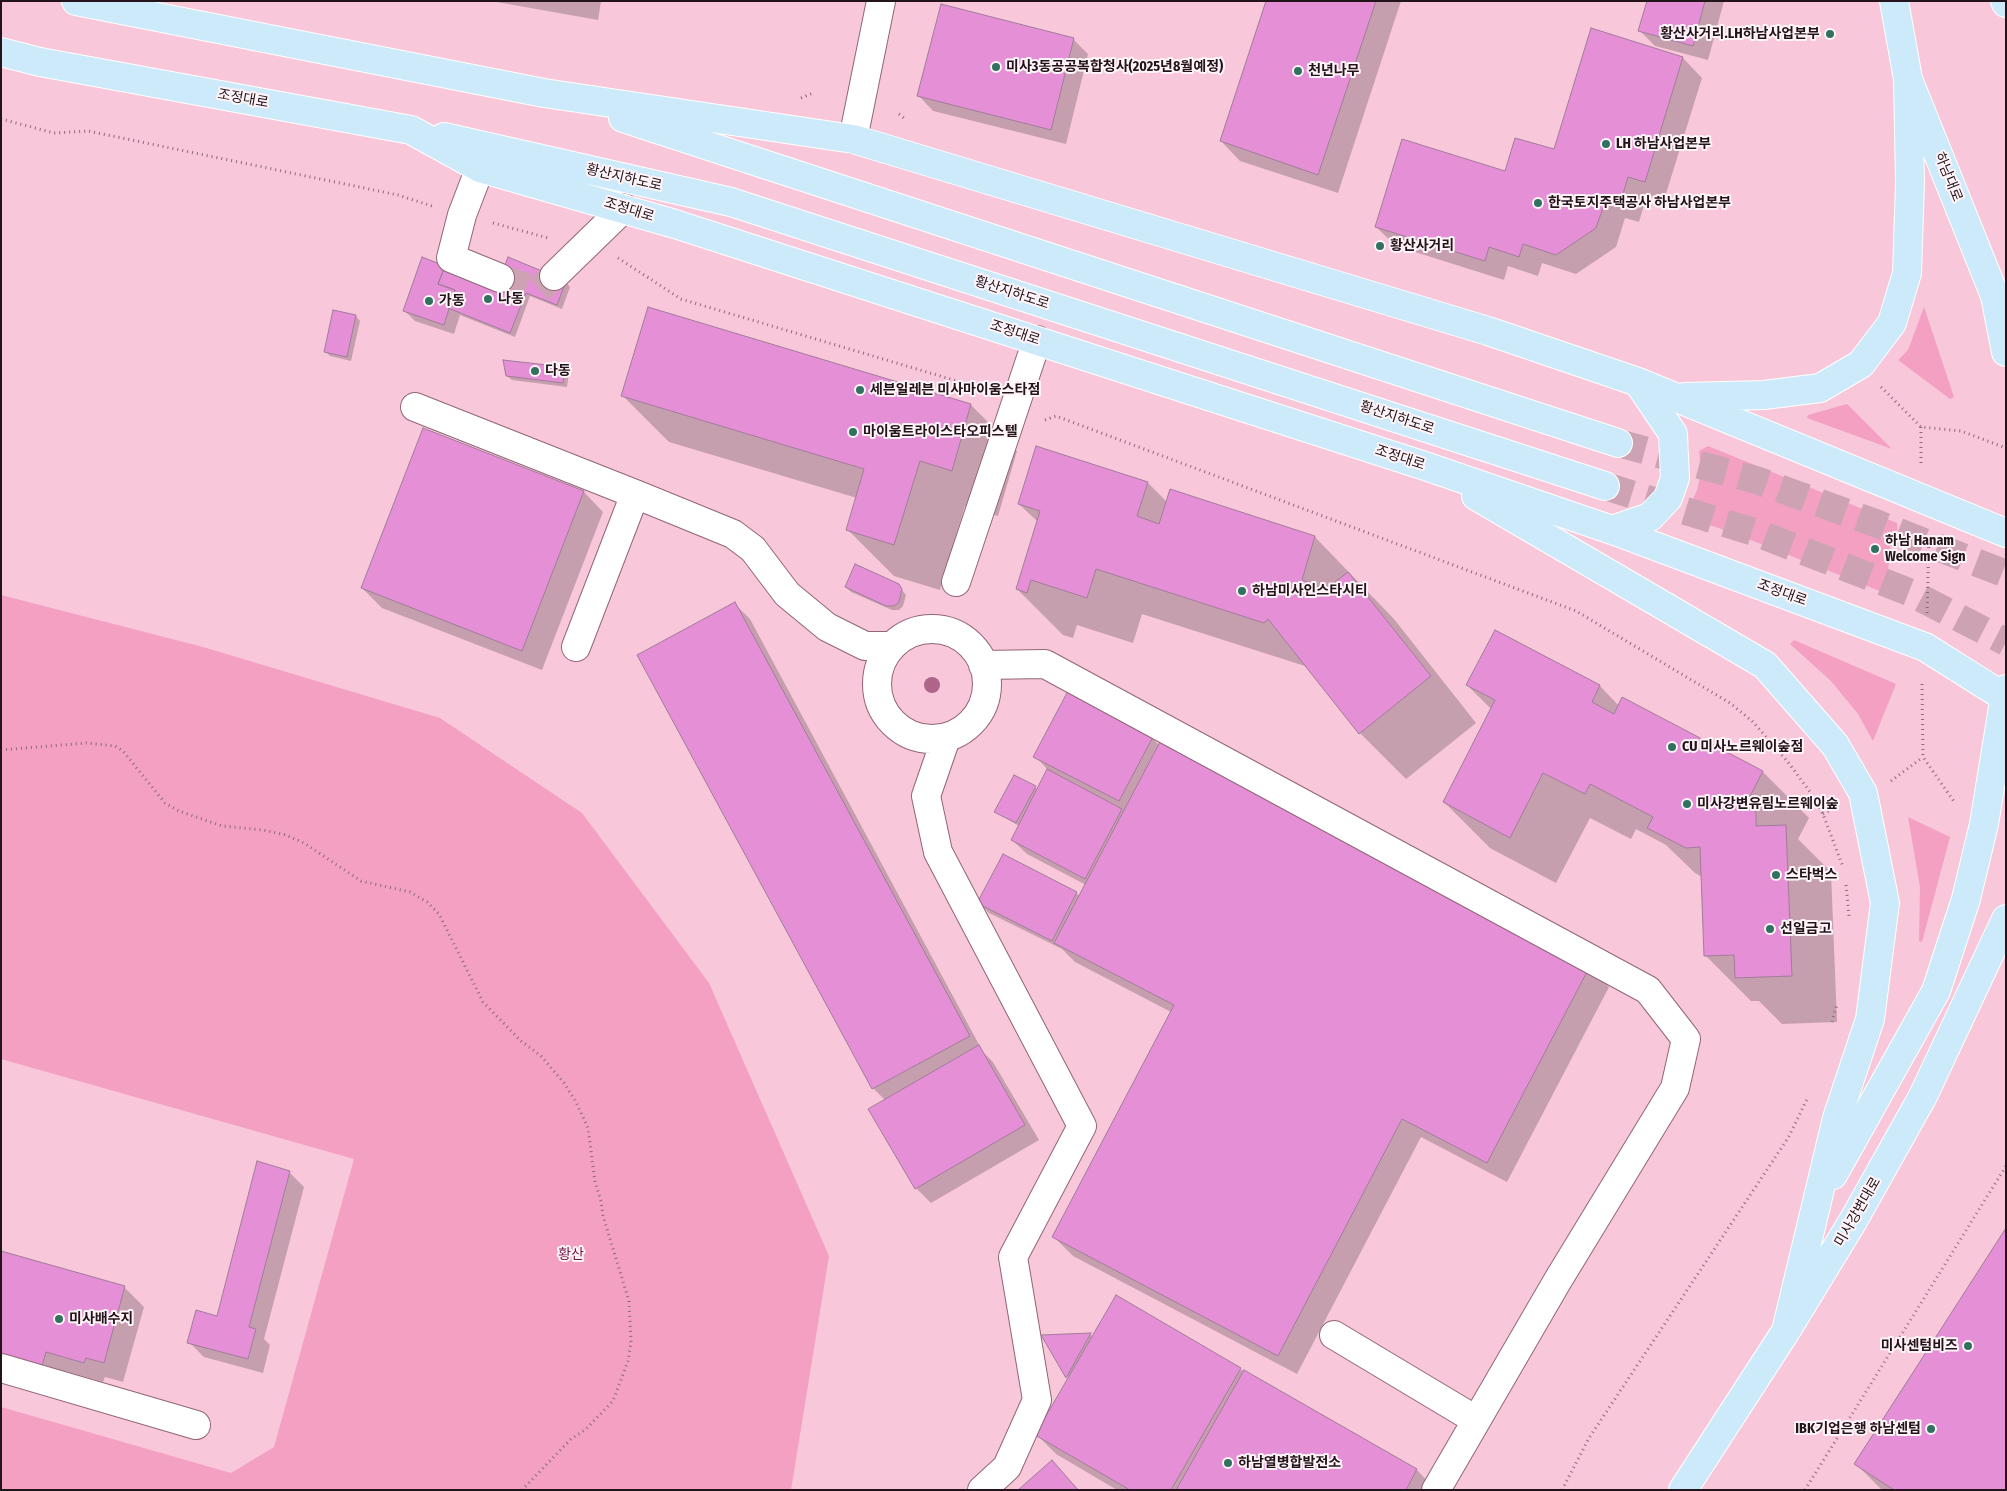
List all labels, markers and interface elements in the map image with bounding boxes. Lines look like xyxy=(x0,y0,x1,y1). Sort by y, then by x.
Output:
place label: 황산사거리.LH하남사업본부 xyxy=(1660,26,1820,42)
marker: 황산사거리.LH하남사업본부 xyxy=(1824,28,1836,40)
place label: 미사3동공공복합청사(2025년8월예정) xyxy=(1006,59,1223,75)
marker: 미사3동공공복합청사(2025년8월예정) xyxy=(990,61,1002,73)
place label: 천년나무 xyxy=(1308,63,1360,79)
marker: 천년나무 xyxy=(1292,65,1304,77)
street label: 조정대로 xyxy=(216,86,270,112)
place label: LH 하남사업본부 xyxy=(1616,136,1711,152)
marker: LH 하남사업본부 xyxy=(1600,138,1612,150)
street label: 하남대로 xyxy=(1931,150,1965,204)
street label: 황산지하도로 xyxy=(584,161,664,195)
street label: 조정대로 xyxy=(602,194,656,226)
place label: 한국토지주택공사 하남사업본부 xyxy=(1548,195,1731,211)
marker: 한국토지주택공사 하남사업본부 xyxy=(1532,197,1544,209)
place label: 황산사거리 xyxy=(1390,238,1454,254)
marker: 황산사거리 xyxy=(1374,240,1386,252)
street label: 황산지하도로 xyxy=(973,273,1051,313)
place label: 나동 xyxy=(498,291,524,307)
place label: 가동 xyxy=(439,293,465,309)
marker: 나동 xyxy=(482,293,494,305)
marker: 가동 xyxy=(423,295,435,307)
street label: 조정대로 xyxy=(988,317,1042,349)
place label: 다동 xyxy=(545,363,571,379)
marker: 다동 xyxy=(529,365,541,377)
place label: 세븐일레븐 미사마이움스타점 xyxy=(870,382,1040,398)
marker: 세븐일레븐 미사마이움스타점 xyxy=(854,384,866,396)
street label: 황산지하도로 xyxy=(1358,398,1436,438)
place label: 마이움트라이스타오피스텔 xyxy=(863,424,1018,440)
marker: 마이움트라이스타오피스텔 xyxy=(847,426,859,438)
street label: 조정대로 xyxy=(1373,442,1427,474)
place label: 하남 Hanam Welcome Sign xyxy=(1885,533,1966,566)
marker: 하남 Hanam Welcome Sign xyxy=(1869,543,1881,555)
street label: 조정대로 xyxy=(1755,576,1809,610)
place label: 하남미사인스타시티 xyxy=(1252,583,1368,599)
marker: 하남미사인스타시티 xyxy=(1236,585,1248,597)
place label: CU 미사노르웨이숲점 xyxy=(1682,739,1803,755)
marker: CU 미사노르웨이숲점 xyxy=(1666,741,1678,753)
place label: 미사강변유림노르웨이숲 xyxy=(1697,796,1839,812)
marker: 미사강변유림노르웨이숲 xyxy=(1681,798,1693,810)
place label: 스타벅스 xyxy=(1786,867,1838,883)
marker: 스타벅스 xyxy=(1770,869,1782,881)
place label: 선일금고 xyxy=(1780,921,1832,937)
marker: 선일금고 xyxy=(1764,923,1776,935)
street label: 미사강변대로 xyxy=(1831,1174,1885,1250)
park label: 황산 xyxy=(558,1247,584,1263)
place label: 미사배수지 xyxy=(69,1311,133,1327)
marker: 미사배수지 xyxy=(53,1313,65,1325)
place label: 미사센텀비즈 xyxy=(1881,1338,1958,1354)
marker: 미사센텀비즈 xyxy=(1962,1340,1974,1352)
place label: IBK기업은행 하남센텀 xyxy=(1795,1421,1921,1437)
marker: IBK기업은행 하남센텀 xyxy=(1925,1423,1937,1435)
place label: 하남열병합발전소 xyxy=(1238,1455,1341,1471)
marker: 하남열병합발전소 xyxy=(1222,1457,1234,1469)

